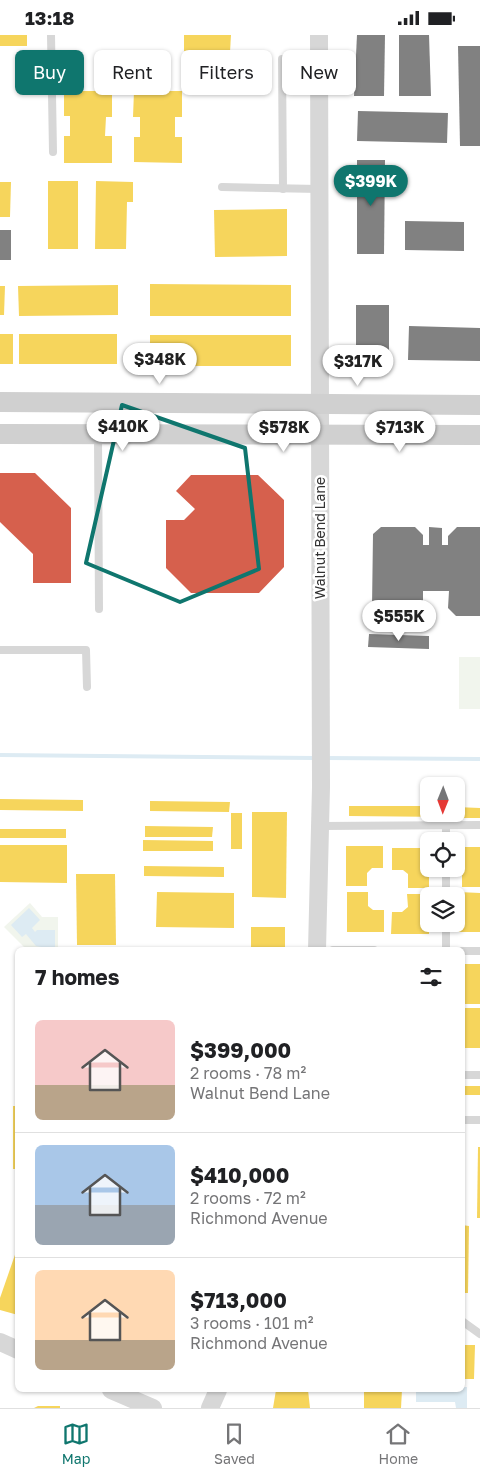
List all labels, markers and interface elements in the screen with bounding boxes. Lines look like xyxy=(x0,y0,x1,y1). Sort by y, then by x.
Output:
text: 13:18 xyxy=(25,6,74,29)
chip: Buy xyxy=(15,50,84,95)
chip: Rent xyxy=(94,50,171,95)
chip: Filters xyxy=(181,50,272,95)
chip: New xyxy=(282,50,356,95)
pin: $399K xyxy=(336,165,406,207)
text: $399K xyxy=(345,171,397,191)
pin: $348K xyxy=(125,343,195,385)
pin: $317K xyxy=(323,345,393,387)
text: $348K xyxy=(134,349,186,369)
text: $317K xyxy=(333,351,383,371)
pin: $410K xyxy=(88,409,158,452)
pin: $578K xyxy=(249,411,319,453)
pin: $713K xyxy=(365,411,435,453)
text: $410K xyxy=(98,416,148,436)
text: $578K xyxy=(258,417,310,437)
text: $713K xyxy=(375,417,425,437)
street label: Walnut Bend Lane xyxy=(311,477,328,599)
pin: $555K xyxy=(364,599,434,642)
text: $555K xyxy=(373,606,425,626)
north arrow xyxy=(420,777,465,823)
map controls xyxy=(420,777,465,932)
button: locate xyxy=(420,832,465,877)
button: layers xyxy=(420,887,465,932)
icon: filters xyxy=(417,963,445,991)
text: 7 homes xyxy=(35,964,120,990)
text: $399,000 xyxy=(190,1037,291,1063)
icon: home xyxy=(75,1040,135,1100)
text: 2 rooms · 78 m² xyxy=(190,1063,306,1083)
text: Walnut Bend Lane xyxy=(190,1083,330,1103)
text: $410,000 xyxy=(190,1162,289,1188)
icon: home xyxy=(75,1165,135,1225)
text: 2 rooms · 72 m² xyxy=(190,1188,306,1208)
text: Richmond Avenue xyxy=(190,1208,328,1228)
text: $713,000 xyxy=(190,1287,287,1313)
icon: home xyxy=(75,1290,135,1350)
text: 3 rooms · 101 m² xyxy=(190,1313,313,1333)
text: Richmond Avenue xyxy=(190,1333,328,1353)
tab: Map xyxy=(62,1420,90,1467)
tab: Saved xyxy=(214,1420,255,1467)
tab: Home xyxy=(379,1420,418,1467)

